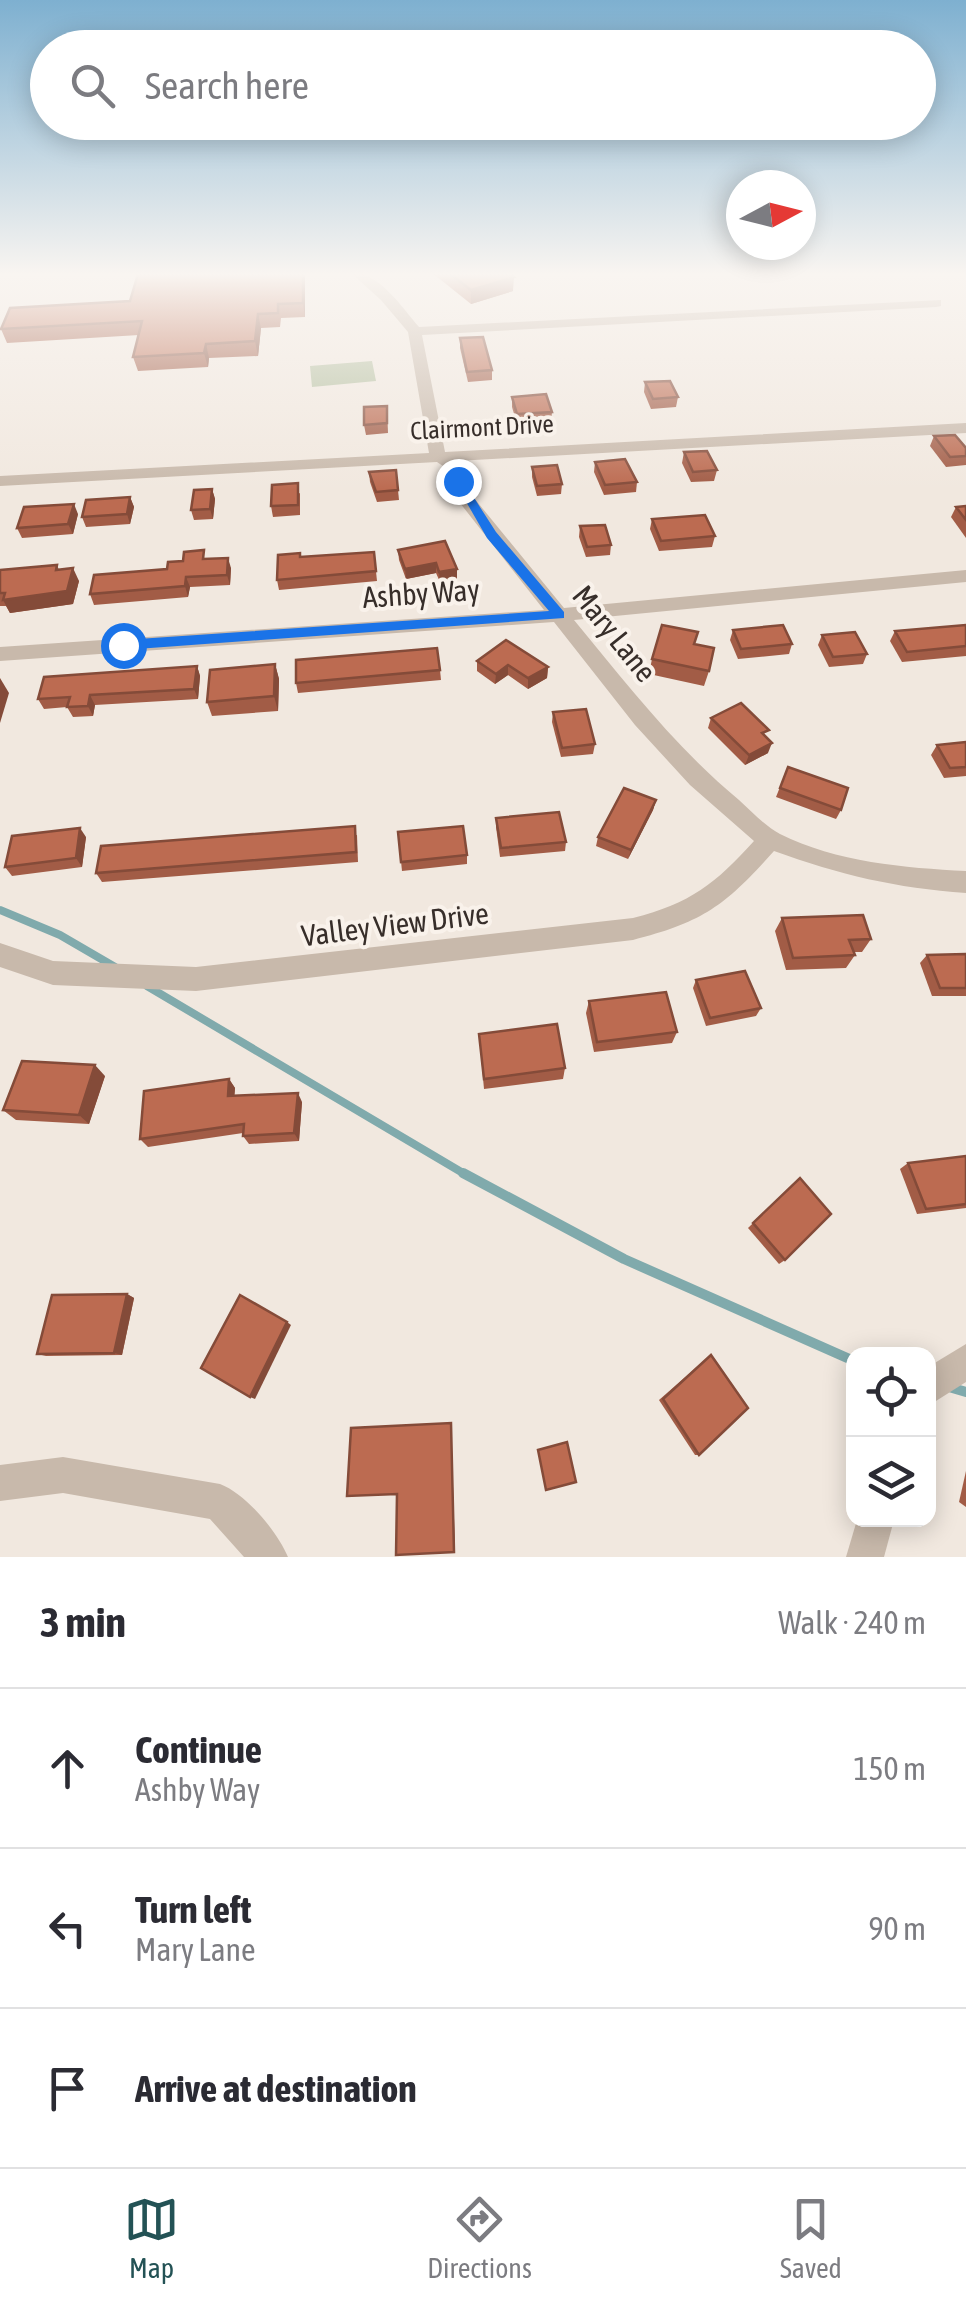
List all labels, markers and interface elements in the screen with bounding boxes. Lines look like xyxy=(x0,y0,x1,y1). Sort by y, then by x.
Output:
search box xyxy=(30,30,936,140)
icon: search xyxy=(65,58,120,113)
text: Search here xyxy=(145,64,309,107)
north arrow xyxy=(726,170,816,260)
street label: Clairmont Drive xyxy=(410,409,554,445)
route end xyxy=(436,459,482,505)
street label: Ashby Way xyxy=(361,572,481,614)
street label: Mary Lane xyxy=(566,579,664,688)
route start xyxy=(101,623,147,669)
street label: Valley View Drive xyxy=(299,896,490,952)
map controls xyxy=(846,1347,936,1527)
button: locate xyxy=(846,1347,936,1437)
button: layers xyxy=(846,1437,936,1527)
text: 3 min xyxy=(40,1598,126,1646)
text: Walk · 240 m xyxy=(778,1604,926,1641)
text: Continue xyxy=(135,1728,262,1771)
icon: ahead xyxy=(40,1741,95,1796)
text: 150 m xyxy=(853,1750,926,1787)
text: Ashby Way xyxy=(135,1771,260,1808)
text: Turn left xyxy=(135,1888,251,1931)
icon: left xyxy=(40,1901,95,1956)
text: 90 m xyxy=(868,1910,926,1947)
text: Mary Lane xyxy=(135,1931,256,1968)
icon: arrive xyxy=(40,2061,95,2116)
text: Arrive at destination xyxy=(135,2067,417,2110)
tab: Map xyxy=(124,2192,179,2284)
tab: Directions xyxy=(427,2192,532,2284)
tab: Saved xyxy=(780,2192,842,2284)

